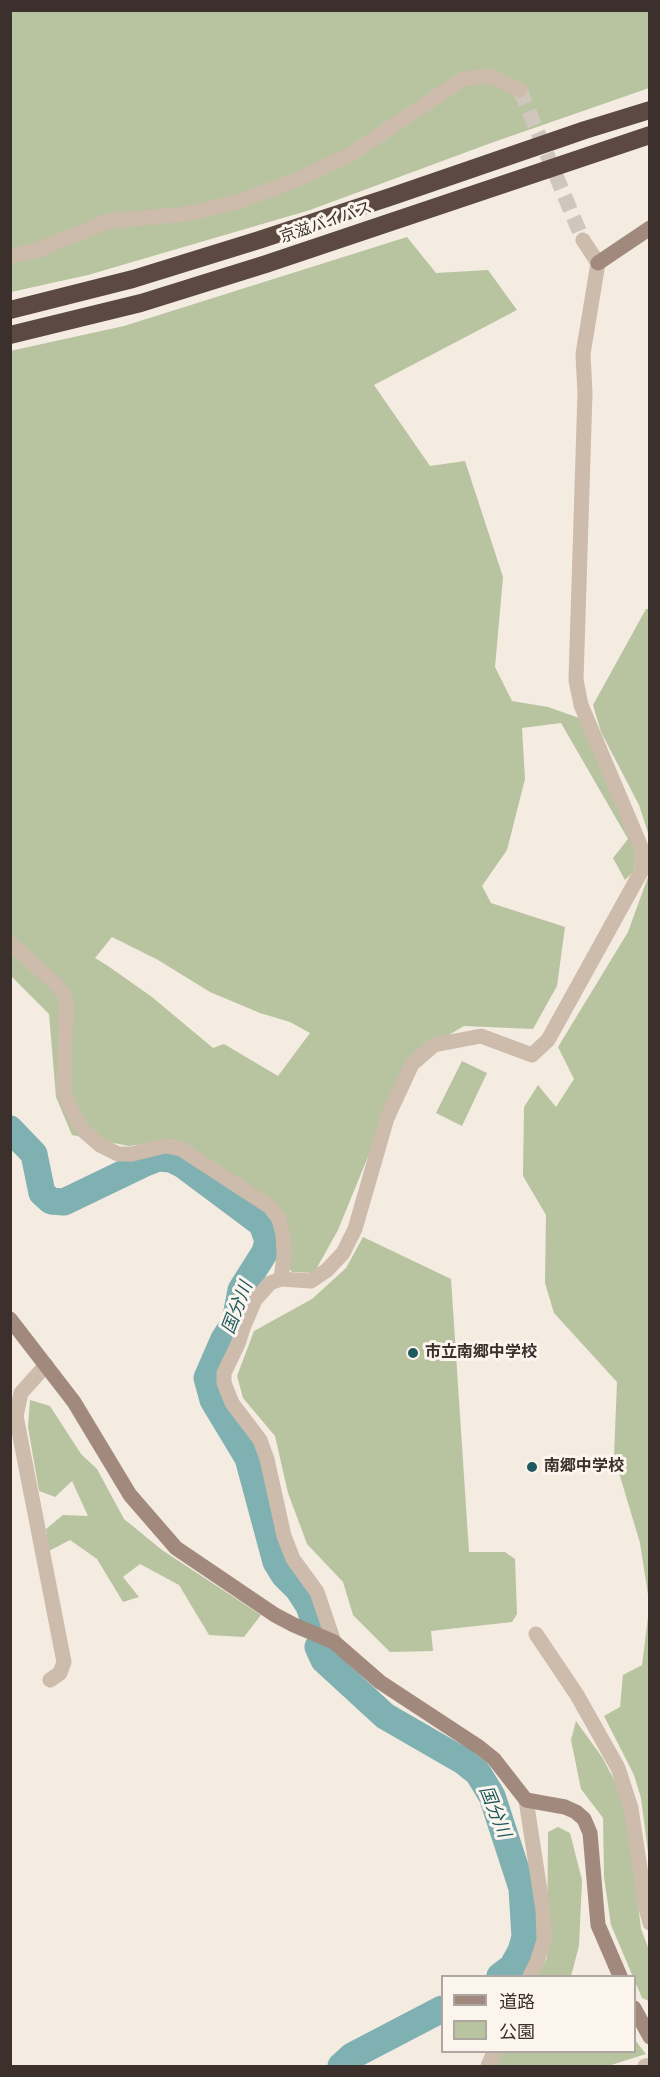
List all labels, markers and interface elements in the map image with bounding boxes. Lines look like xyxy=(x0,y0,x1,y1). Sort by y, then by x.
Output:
street label: 京滋バイパス xyxy=(277,198,375,248)
water label: 国分川 xyxy=(218,1279,258,1337)
place label: 市立南郷中学校 xyxy=(425,1343,537,1363)
marker: 市立南郷中学校 xyxy=(406,1346,420,1360)
place label: 南郷中学校 xyxy=(544,1457,624,1477)
marker: 南郷中学校 xyxy=(525,1460,539,1474)
water label: 国分川 xyxy=(474,1783,514,1841)
legend xyxy=(441,1975,636,2053)
text: 道路 xyxy=(499,1991,535,2013)
text: 公園 xyxy=(499,2021,535,2043)

